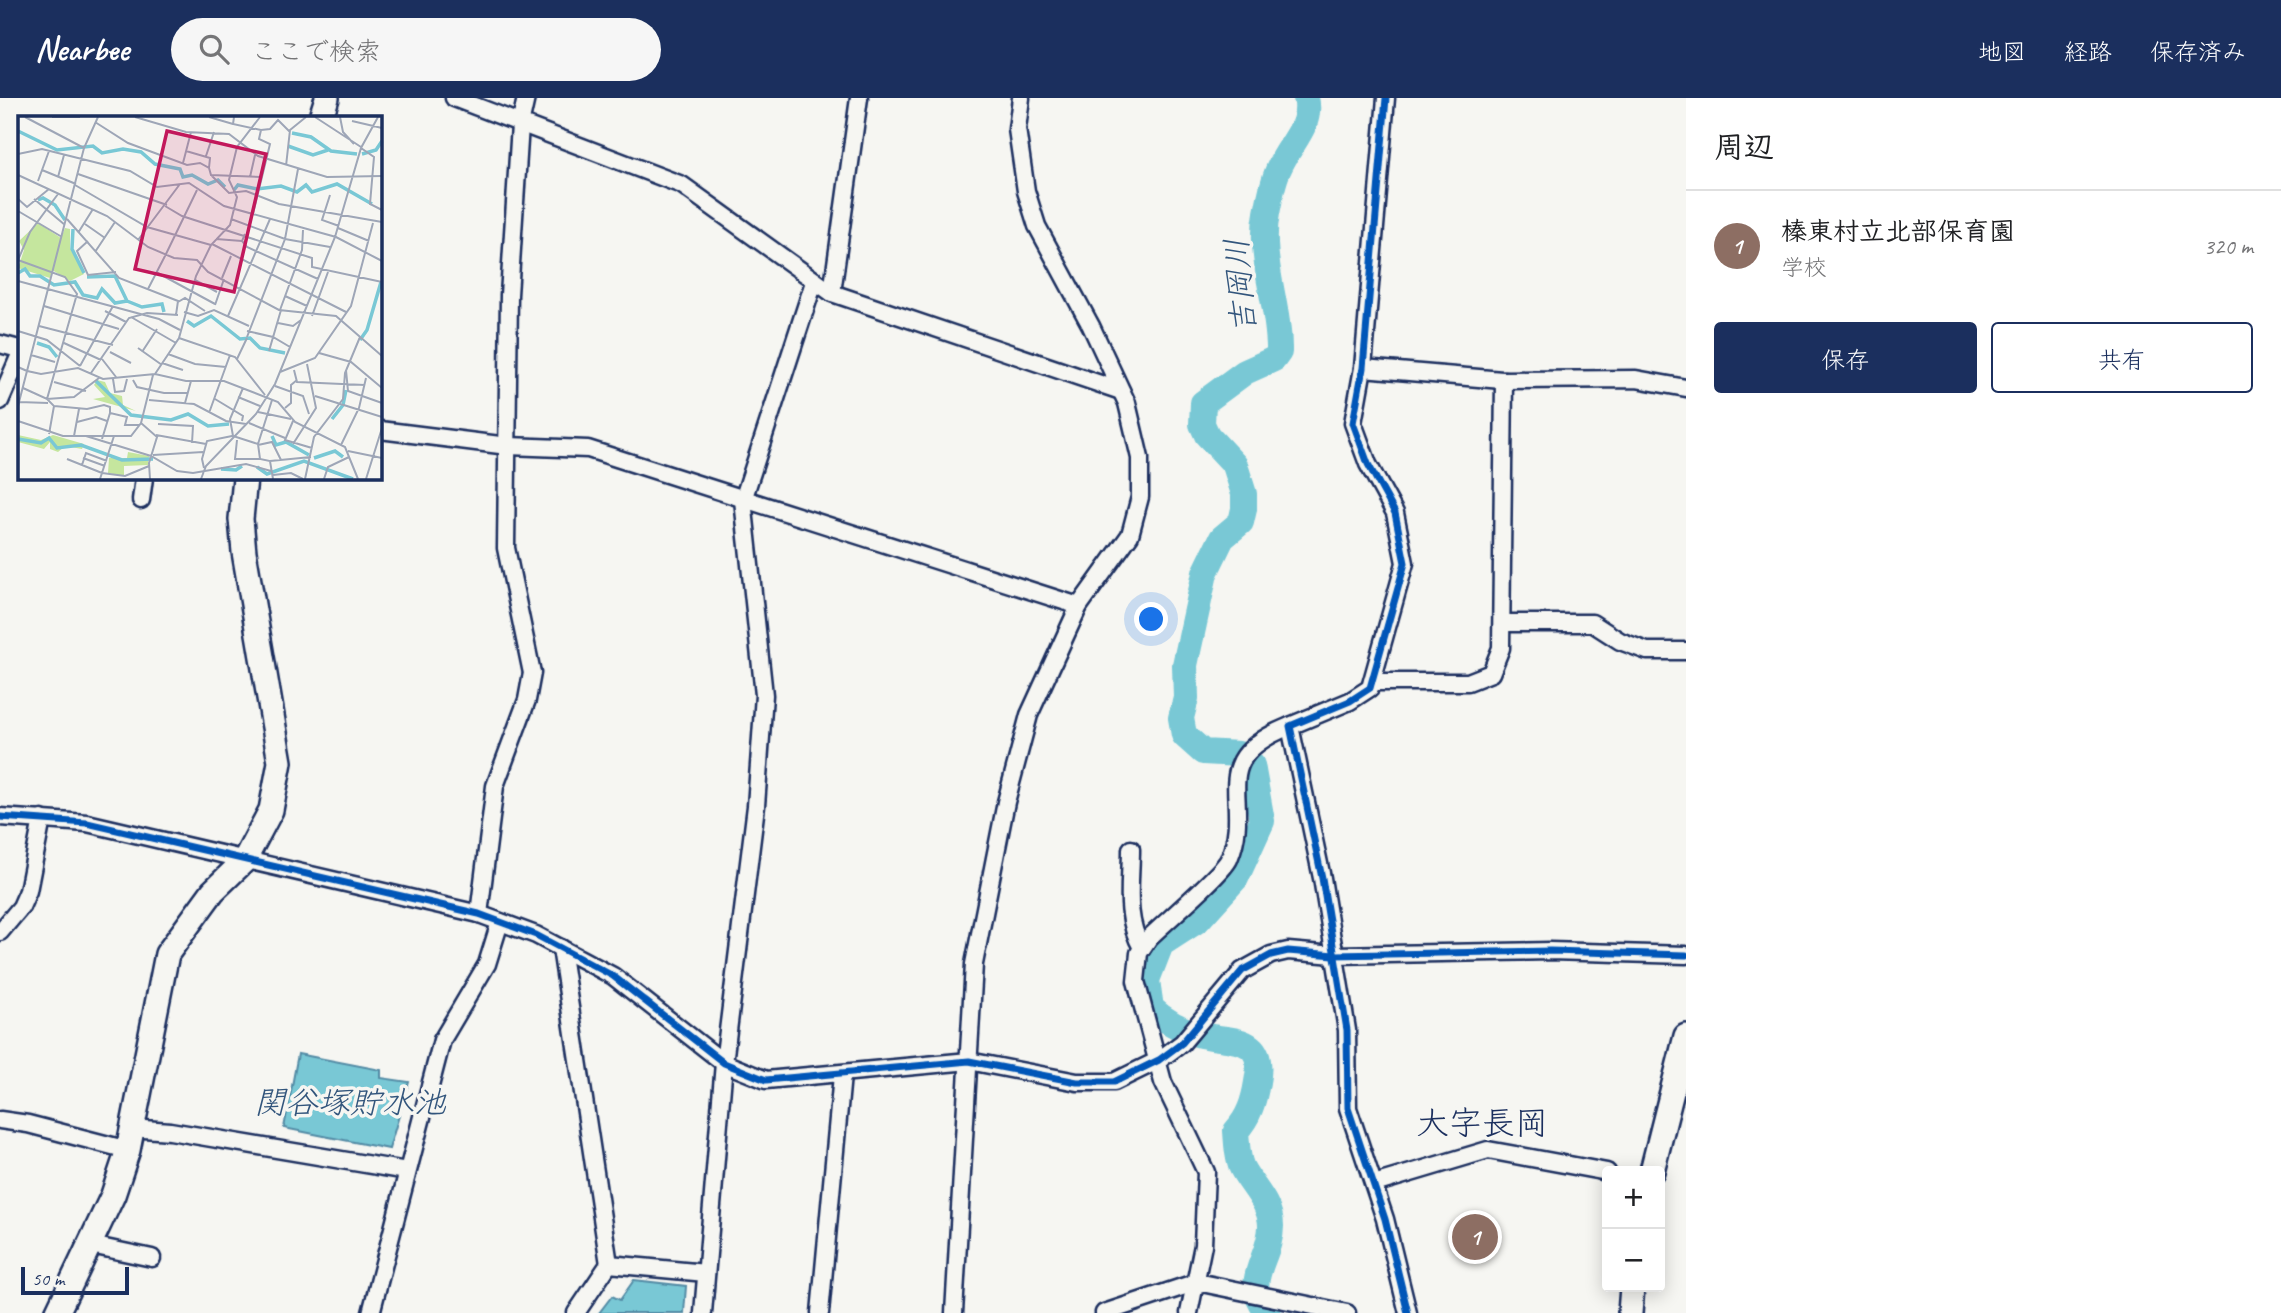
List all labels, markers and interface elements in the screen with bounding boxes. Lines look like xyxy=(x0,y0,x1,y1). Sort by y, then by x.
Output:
search box xyxy=(171,18,661,81)
text: Nearbee xyxy=(35,28,129,70)
icon: search xyxy=(195,30,233,68)
text: ここで検索 xyxy=(251,35,381,68)
text: 地図 xyxy=(1978,37,2026,67)
text: 経路 xyxy=(2064,37,2112,67)
text: 保存済み xyxy=(2150,37,2246,67)
inset map xyxy=(18,116,382,480)
text: 周辺 xyxy=(1714,128,1774,166)
text: 榛東村立北部保育園 xyxy=(1781,215,2015,248)
text: 1 xyxy=(1732,232,1742,261)
text: 320 m xyxy=(2204,232,2253,261)
water label: 吉岡川 xyxy=(1216,236,1265,336)
text: 学校 xyxy=(1781,253,1827,282)
button: 保存 xyxy=(1714,322,1977,393)
button: 共有 xyxy=(1991,322,2253,393)
your location xyxy=(1134,602,1168,636)
water label: 関谷塚貯水池 xyxy=(254,1082,447,1123)
district label: 大字長岡 xyxy=(1416,1102,1548,1144)
map controls xyxy=(1602,1166,1665,1292)
button: + xyxy=(1602,1166,1665,1229)
pin: 1 xyxy=(1452,1211,1498,1263)
button: − xyxy=(1602,1229,1665,1292)
scale bar xyxy=(21,1264,130,1296)
text: 50 m xyxy=(32,1267,64,1291)

